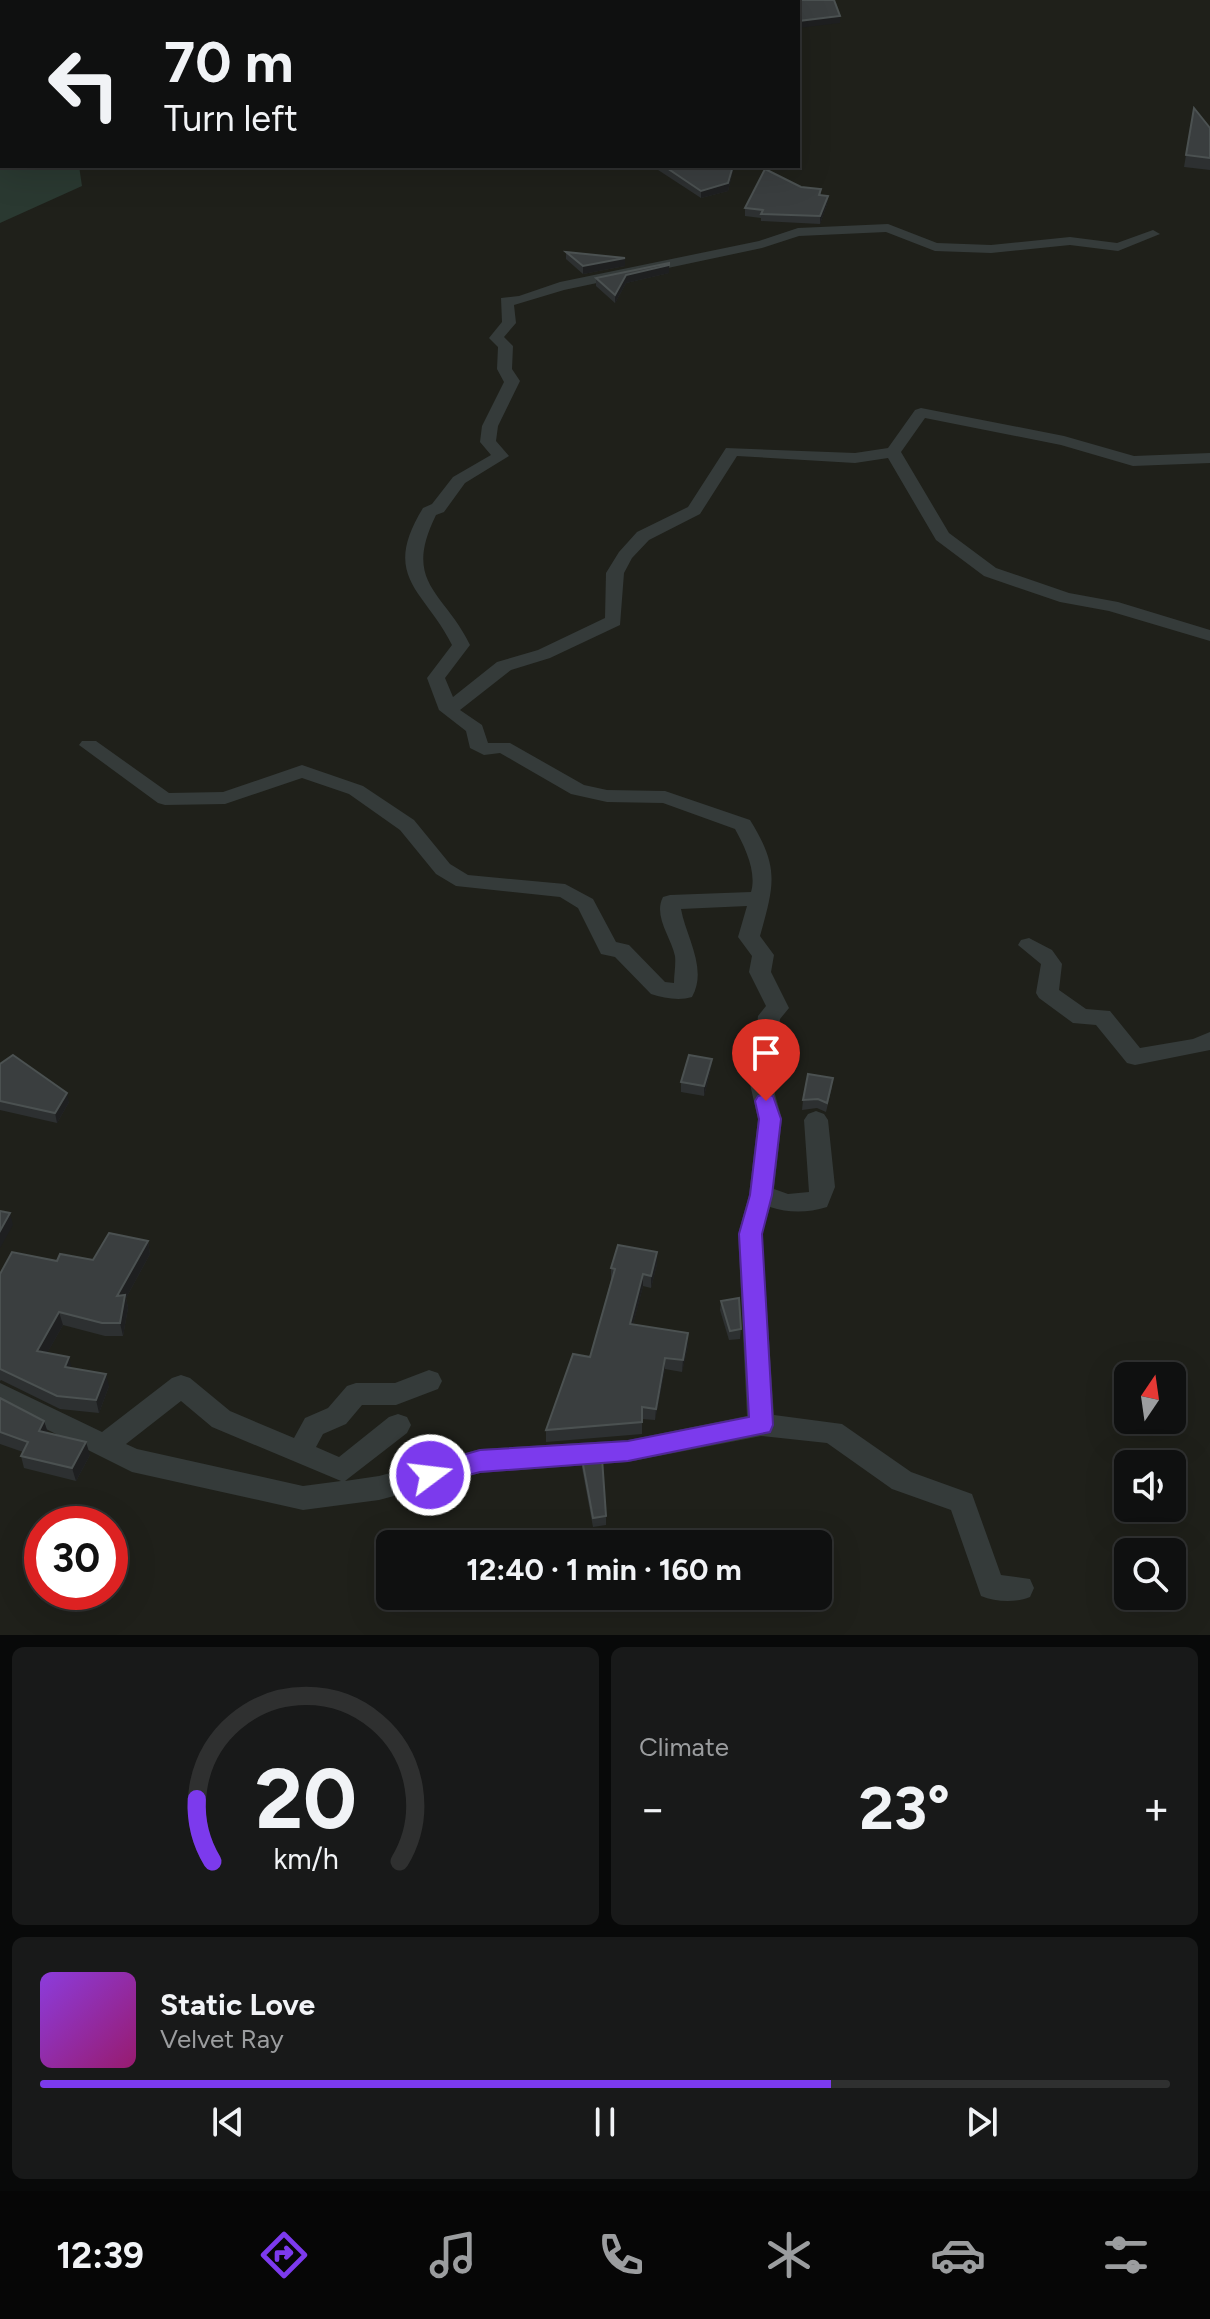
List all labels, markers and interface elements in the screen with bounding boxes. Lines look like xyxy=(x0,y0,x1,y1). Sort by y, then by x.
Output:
text: 70 m xyxy=(164,29,294,96)
icon: left xyxy=(32,32,136,136)
text: Turn left xyxy=(164,97,298,140)
pin xyxy=(732,1019,800,1101)
icon: arrive xyxy=(744,1031,788,1075)
north arrow xyxy=(1114,1362,1186,1434)
map controls xyxy=(1114,1362,1186,1610)
position arrow xyxy=(388,1433,472,1517)
button: sound xyxy=(1114,1450,1186,1522)
speed limit sign: 30 xyxy=(24,1506,128,1610)
button: search xyxy=(1114,1538,1186,1610)
text: 12:40 · 1 min · 160 m xyxy=(466,1551,742,1588)
text: Climate xyxy=(639,1731,729,1763)
text: 20 xyxy=(254,1749,357,1849)
text: 23° xyxy=(859,1772,950,1844)
text: − xyxy=(639,1782,666,1835)
text: + xyxy=(1143,1782,1170,1835)
text: km/h xyxy=(273,1842,338,1876)
text: Static Love xyxy=(160,1986,315,2023)
text: Velvet Ray xyxy=(160,2023,284,2055)
icon: previous xyxy=(206,2100,250,2144)
icon: pause xyxy=(583,2100,627,2144)
icon: next xyxy=(960,2100,1004,2144)
icon: directions xyxy=(256,2227,312,2283)
icon: music xyxy=(425,2227,481,2283)
icon: phone xyxy=(593,2227,649,2283)
icon: climate xyxy=(761,2227,817,2283)
icon: car xyxy=(930,2227,986,2283)
icon: filters xyxy=(1098,2227,1154,2283)
text: 12:39 xyxy=(56,2234,144,2277)

